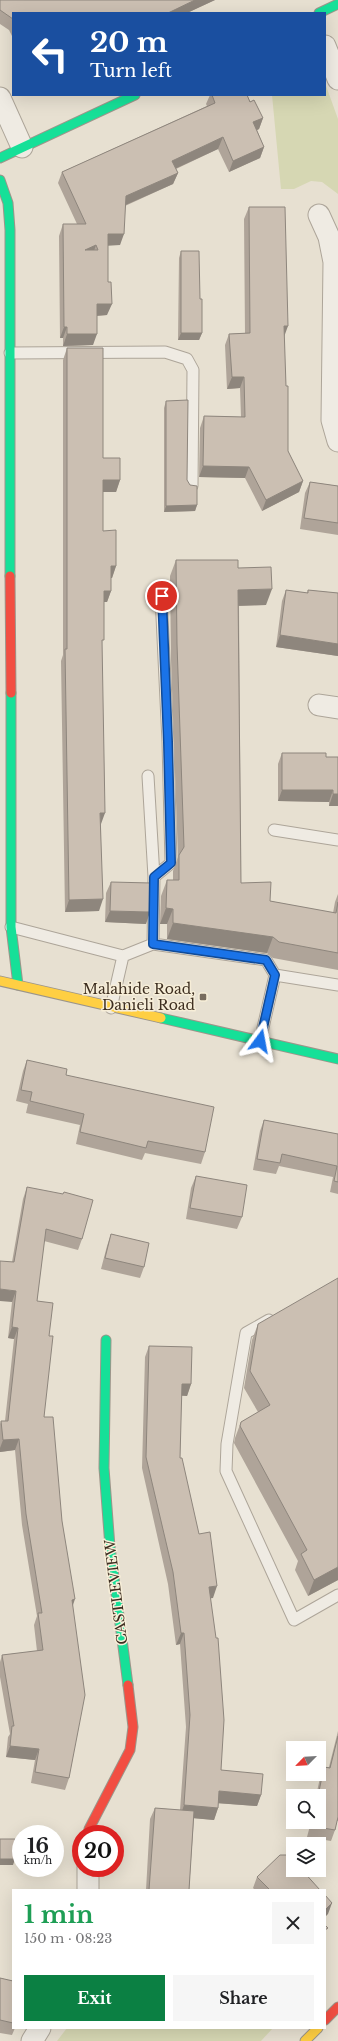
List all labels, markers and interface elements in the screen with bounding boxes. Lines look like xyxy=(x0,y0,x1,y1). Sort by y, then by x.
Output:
text: 20 m xyxy=(90,25,168,60)
icon: left xyxy=(24,28,76,80)
text: Turn left xyxy=(90,60,172,82)
pin xyxy=(145,579,179,613)
icon: arrive xyxy=(151,585,173,607)
place label: Malahide Road, Danieli Road xyxy=(83,980,196,1014)
marker: Malahide Road, Danieli Road xyxy=(198,992,208,1002)
position arrow xyxy=(239,1020,281,1062)
street label: CASTLEVIEW xyxy=(101,1538,131,1646)
north arrow xyxy=(286,1741,326,1781)
map controls xyxy=(286,1741,326,1877)
button: search xyxy=(286,1789,326,1829)
speed limit sign: 20 xyxy=(72,1825,124,1877)
text: 16 xyxy=(27,1834,49,1858)
button: layers xyxy=(286,1837,326,1877)
text: km/h xyxy=(24,1854,52,1867)
text: 1 min xyxy=(24,1900,94,1929)
button: close xyxy=(272,1902,314,1944)
text: 150 m · 08:23 xyxy=(24,1930,112,1947)
button: Exit xyxy=(24,1975,165,2021)
button: Share xyxy=(173,1975,314,2021)

